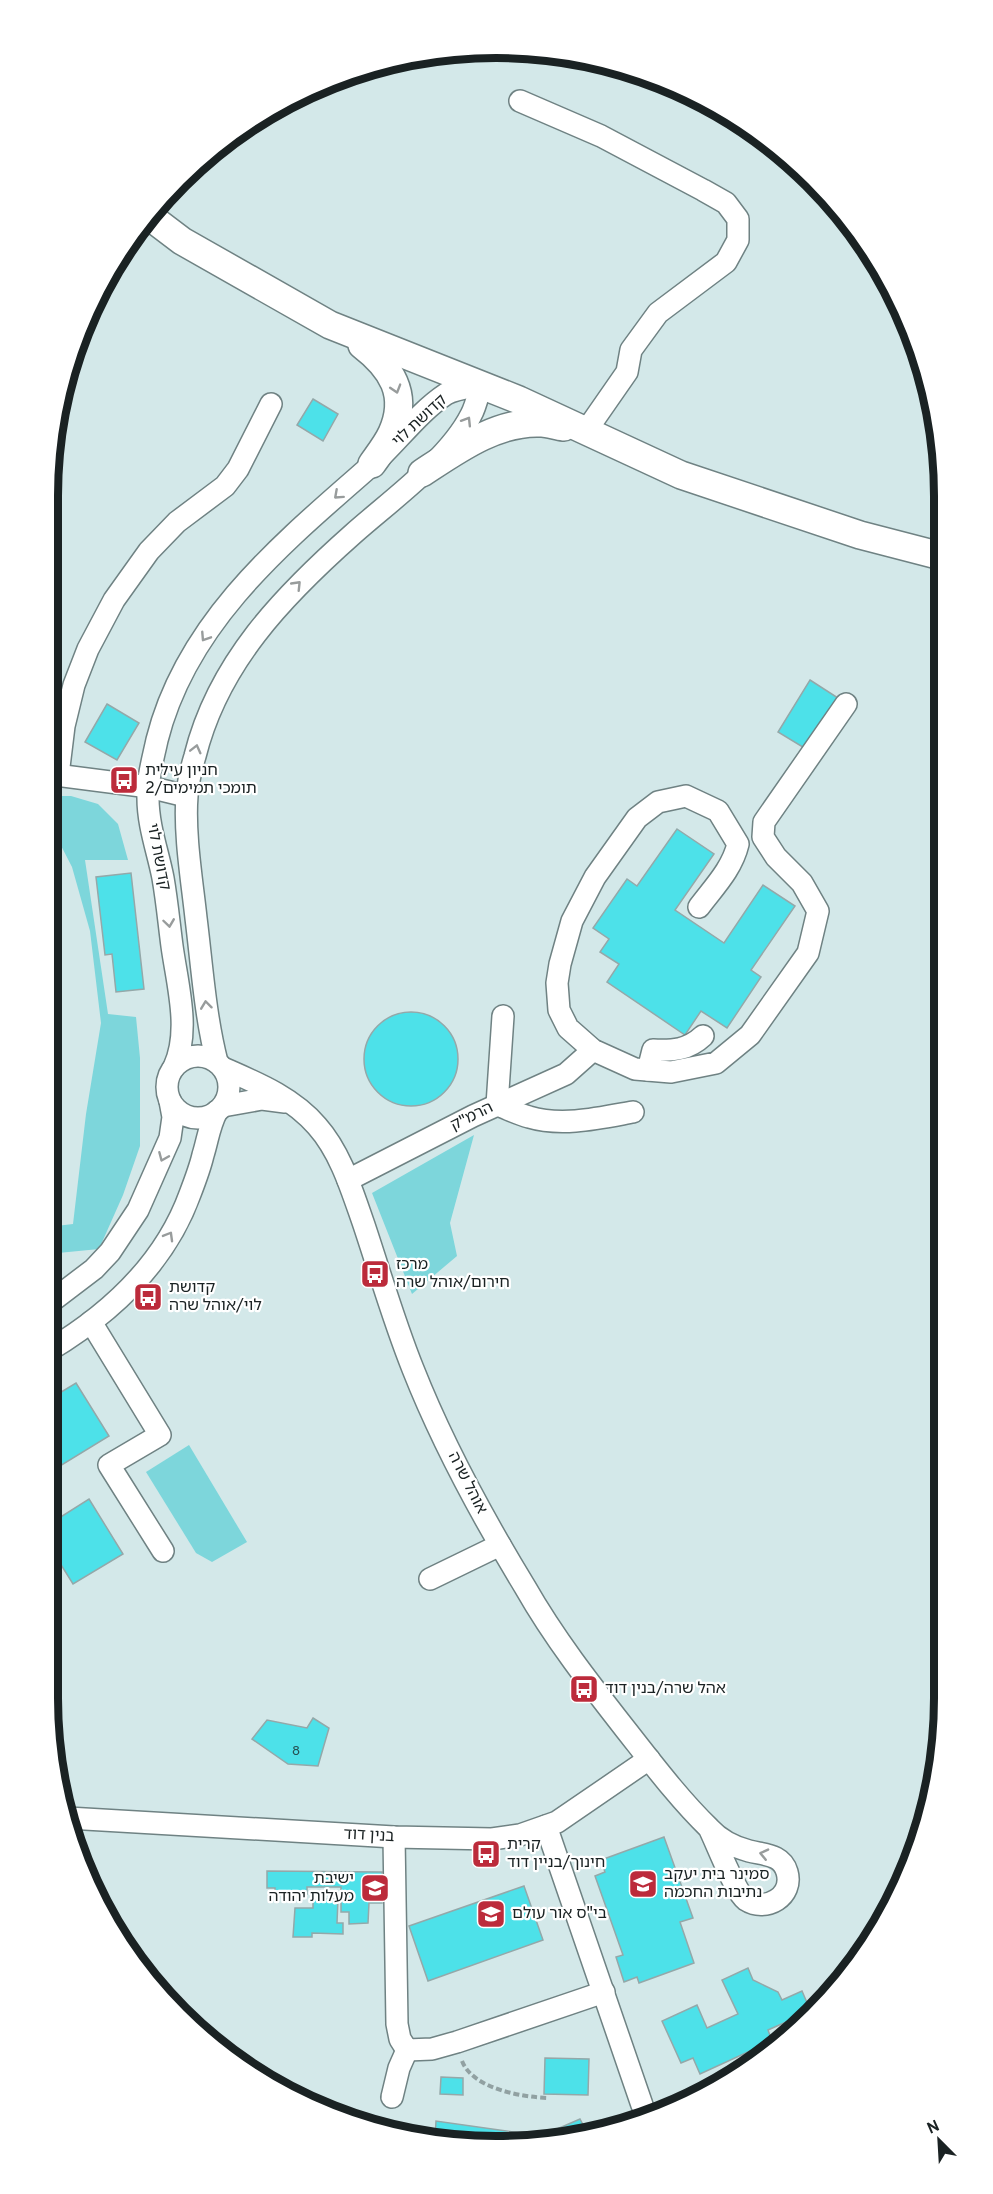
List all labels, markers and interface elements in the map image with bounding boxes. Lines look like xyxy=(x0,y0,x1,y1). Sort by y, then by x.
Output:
one-way arrow xyxy=(389,383,401,394)
street label: קדושת לוי xyxy=(388,391,452,451)
one-way arrow xyxy=(460,416,471,427)
one-way arrow xyxy=(334,488,344,499)
one-way arrow xyxy=(290,581,301,592)
one-way arrow xyxy=(201,630,212,641)
one-way arrow xyxy=(189,744,202,754)
place label: חניון עילית 2/תומכי תמימים xyxy=(145,761,257,799)
bus stop icon: חניון עילית 2/תומכי תמימים xyxy=(108,764,140,796)
street label: קדושת לוי xyxy=(142,822,174,892)
one-way arrow xyxy=(162,918,174,927)
one-way arrow xyxy=(201,1000,213,1009)
street label: הרמ"ק xyxy=(447,1098,497,1136)
one-way arrow xyxy=(158,1151,170,1162)
one-way arrow xyxy=(162,1232,173,1243)
place label: מרכז חירום/אוהל שרה xyxy=(396,1255,510,1293)
bus stop icon: מרכז חירום/אוהל שרה xyxy=(359,1258,391,1290)
place label: קדושת לוי/אוהל שרה xyxy=(169,1278,262,1316)
bus stop icon: קדושת לוי/אוהל שרה xyxy=(132,1281,164,1313)
street label: אוהל שרה xyxy=(443,1449,491,1517)
bus stop icon: אהל שרה/בנין דוד xyxy=(568,1673,600,1705)
place label: אהל שרה/בנין דוד xyxy=(605,1679,726,1699)
house number: 8 xyxy=(292,1743,300,1760)
street label: בנין דוד xyxy=(343,1825,395,1847)
place label: קרית חינוך/בניין דוד xyxy=(507,1835,605,1873)
bus stop icon: קרית חינוך/בניין דוד xyxy=(470,1838,502,1870)
one-way arrow xyxy=(759,1849,769,1862)
place label: סמינר בית יעקב נתיבות החכמה xyxy=(664,1865,769,1903)
school or university icon: סמינר בית יעקב נתיבות החכמה xyxy=(627,1868,659,1900)
place label: ישיבת מעלות יהודה xyxy=(268,1869,354,1907)
school or university icon: ישיבת מעלות יהודה xyxy=(359,1872,391,1904)
school or university icon: בי"ס אור עולם xyxy=(475,1898,507,1930)
place label: בי"ס אור עולם xyxy=(512,1904,607,1924)
north arrow xyxy=(909,2110,969,2170)
text: N xyxy=(924,2117,943,2140)

